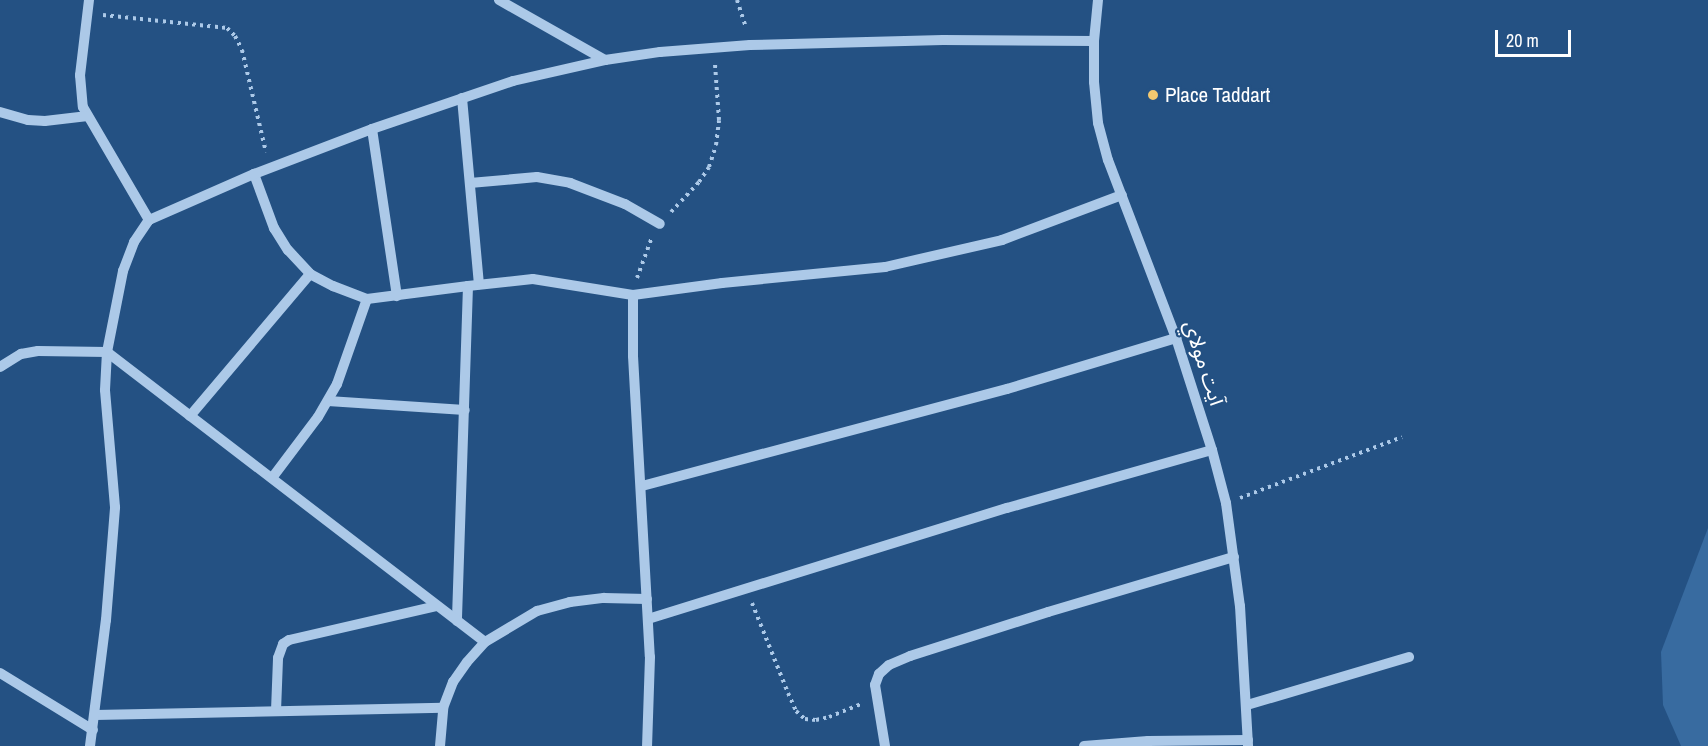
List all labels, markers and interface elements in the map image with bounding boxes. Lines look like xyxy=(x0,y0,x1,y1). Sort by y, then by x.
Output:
scale bar xyxy=(1498,18,1574,56)
text: 20 m xyxy=(1506,28,1539,53)
place label: Place Taddart xyxy=(1165,82,1271,108)
marker: Place Taddart xyxy=(1146,88,1160,102)
street label: آيت مولاي xyxy=(1178,317,1230,409)

